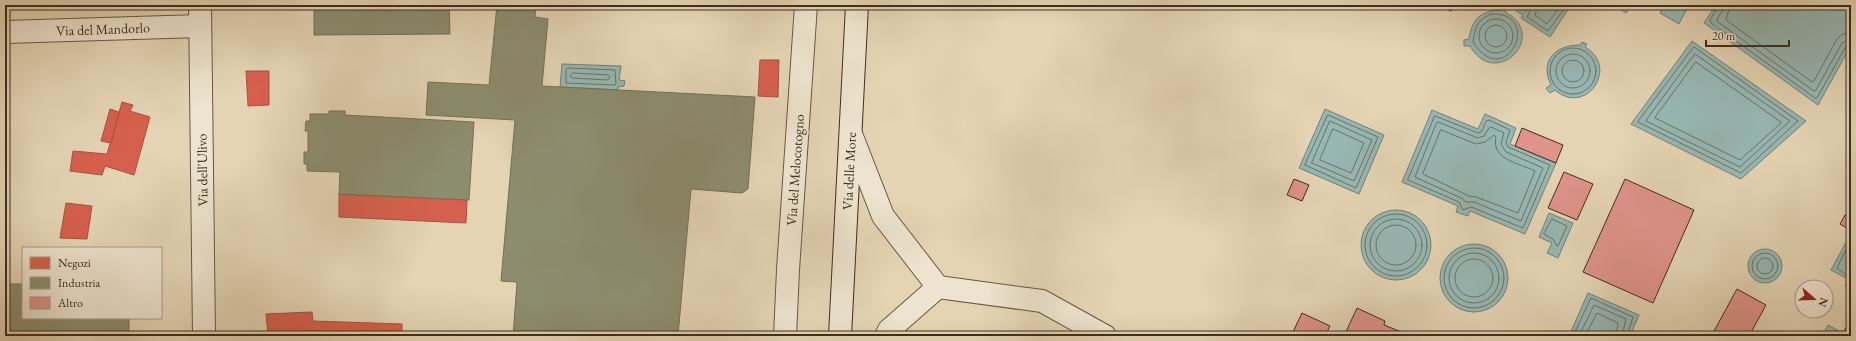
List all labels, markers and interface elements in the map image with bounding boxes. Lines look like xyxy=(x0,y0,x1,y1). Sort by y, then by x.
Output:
street label: Via del Mandorlo xyxy=(56,18,150,40)
scale bar xyxy=(1706,22,1789,48)
text: 20 m xyxy=(1712,28,1736,44)
street label: Via del Melocotogno xyxy=(782,114,808,226)
street label: Via delle More xyxy=(838,131,860,210)
street label: Via dell'Ulivo xyxy=(192,133,212,207)
legend xyxy=(22,247,162,319)
text: Negozi xyxy=(58,255,91,271)
text: Industria xyxy=(58,275,100,291)
north arrow xyxy=(1794,279,1834,319)
text: Altro xyxy=(57,295,83,311)
text: N xyxy=(1815,296,1831,309)

